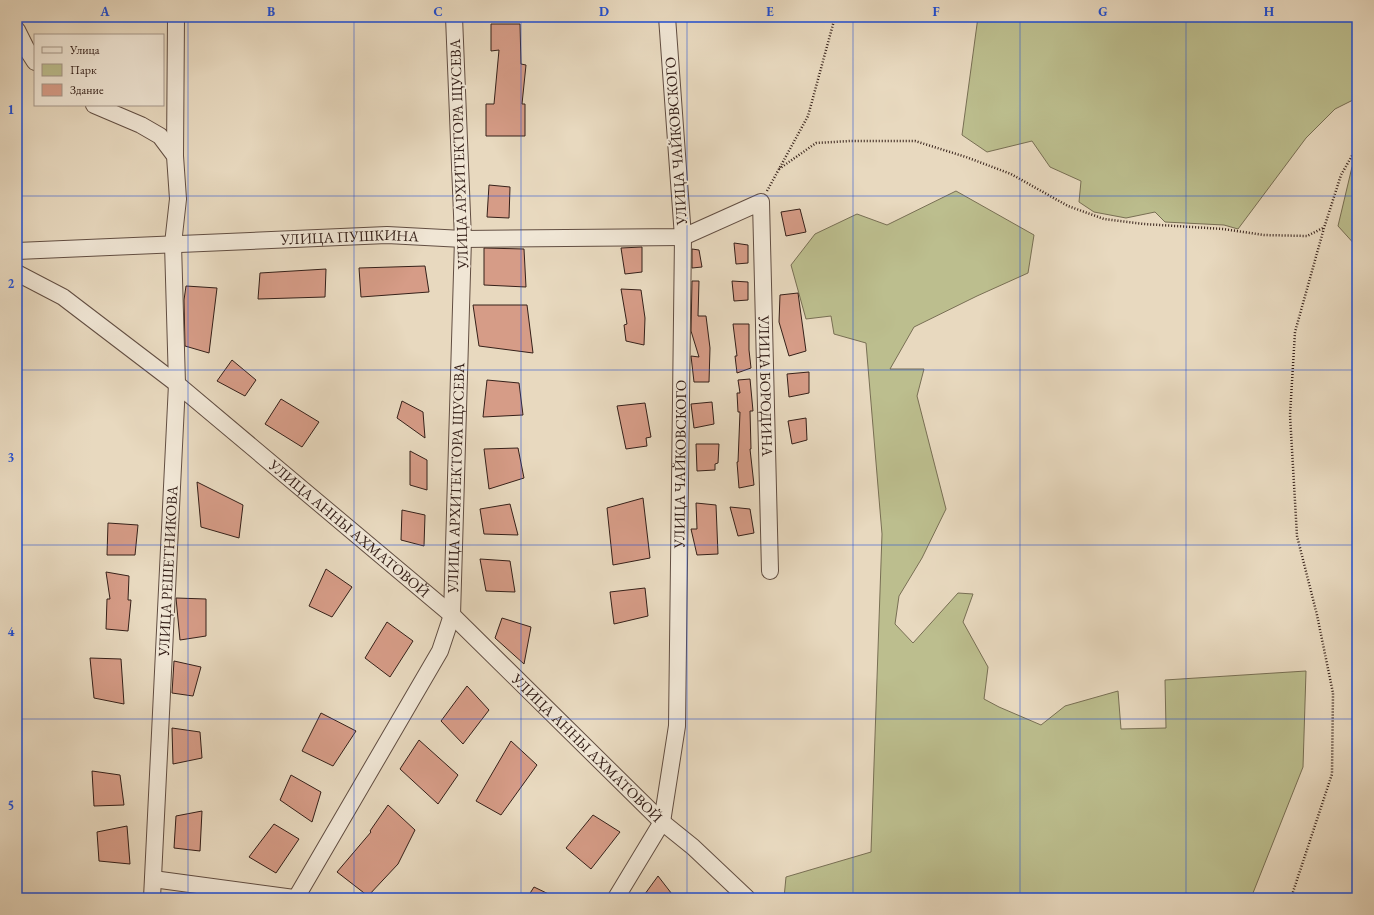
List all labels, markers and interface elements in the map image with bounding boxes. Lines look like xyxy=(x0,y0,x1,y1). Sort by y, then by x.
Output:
text: A xyxy=(99,3,110,20)
text: B xyxy=(267,3,275,20)
text: C xyxy=(433,3,443,20)
text: D xyxy=(599,3,609,20)
text: E xyxy=(766,3,774,20)
text: F xyxy=(932,3,940,20)
text: G xyxy=(1098,3,1108,20)
text: H xyxy=(1264,3,1275,20)
legend xyxy=(34,34,164,106)
street label: УЛИЦА АРХИТЕКТОРА ЩУСЕВА xyxy=(445,38,472,270)
text: Улица xyxy=(69,42,100,58)
street label: УЛИЦА ЧАЙКОВСКОГО xyxy=(660,56,691,227)
text: Парк xyxy=(70,62,97,78)
text: Здание xyxy=(70,82,104,98)
text: 1 xyxy=(8,101,15,118)
street label: УЛИЦА ПУШКИНА xyxy=(279,225,420,249)
text: 2 xyxy=(8,275,15,292)
street label: УЛИЦА БОРОДИНА xyxy=(755,314,777,457)
street label: УЛИЦА АРХИТЕКТОРА ЩУСЕВА xyxy=(443,362,468,594)
street label: УЛИЦА ЧАЙКОВСКОГО xyxy=(669,380,690,549)
text: 3 xyxy=(8,449,15,466)
street label: УЛИЦА АННЫ АХМАТОВОЙ xyxy=(264,455,434,601)
street label: УЛИЦА РЕШЕТНИКОВА xyxy=(153,484,181,658)
text: 4 xyxy=(8,623,15,640)
street label: УЛИЦА АННЫ АХМАТОВОЙ xyxy=(507,669,667,826)
text: 5 xyxy=(8,797,14,814)

